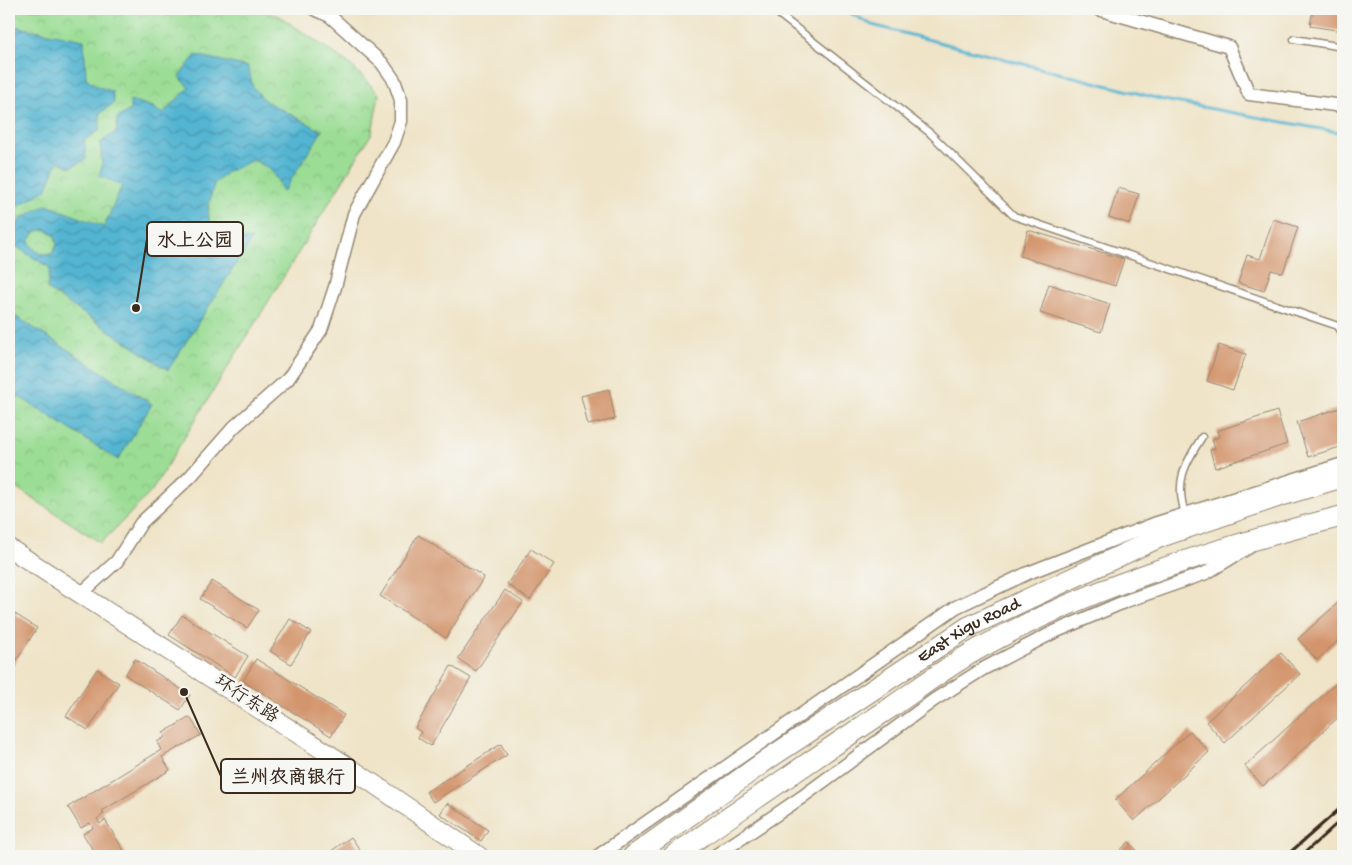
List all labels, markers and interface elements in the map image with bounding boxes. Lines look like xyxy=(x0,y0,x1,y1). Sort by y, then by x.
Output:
callout: 水上公园 xyxy=(147,222,243,256)
text: 水上公园 xyxy=(157,230,233,254)
street label: East Xigu Road xyxy=(913,593,1025,668)
street label: 环行东路 xyxy=(210,671,282,728)
callout: 兰州农商银行 xyxy=(221,759,355,793)
text: 兰州农商银行 xyxy=(231,767,345,791)

